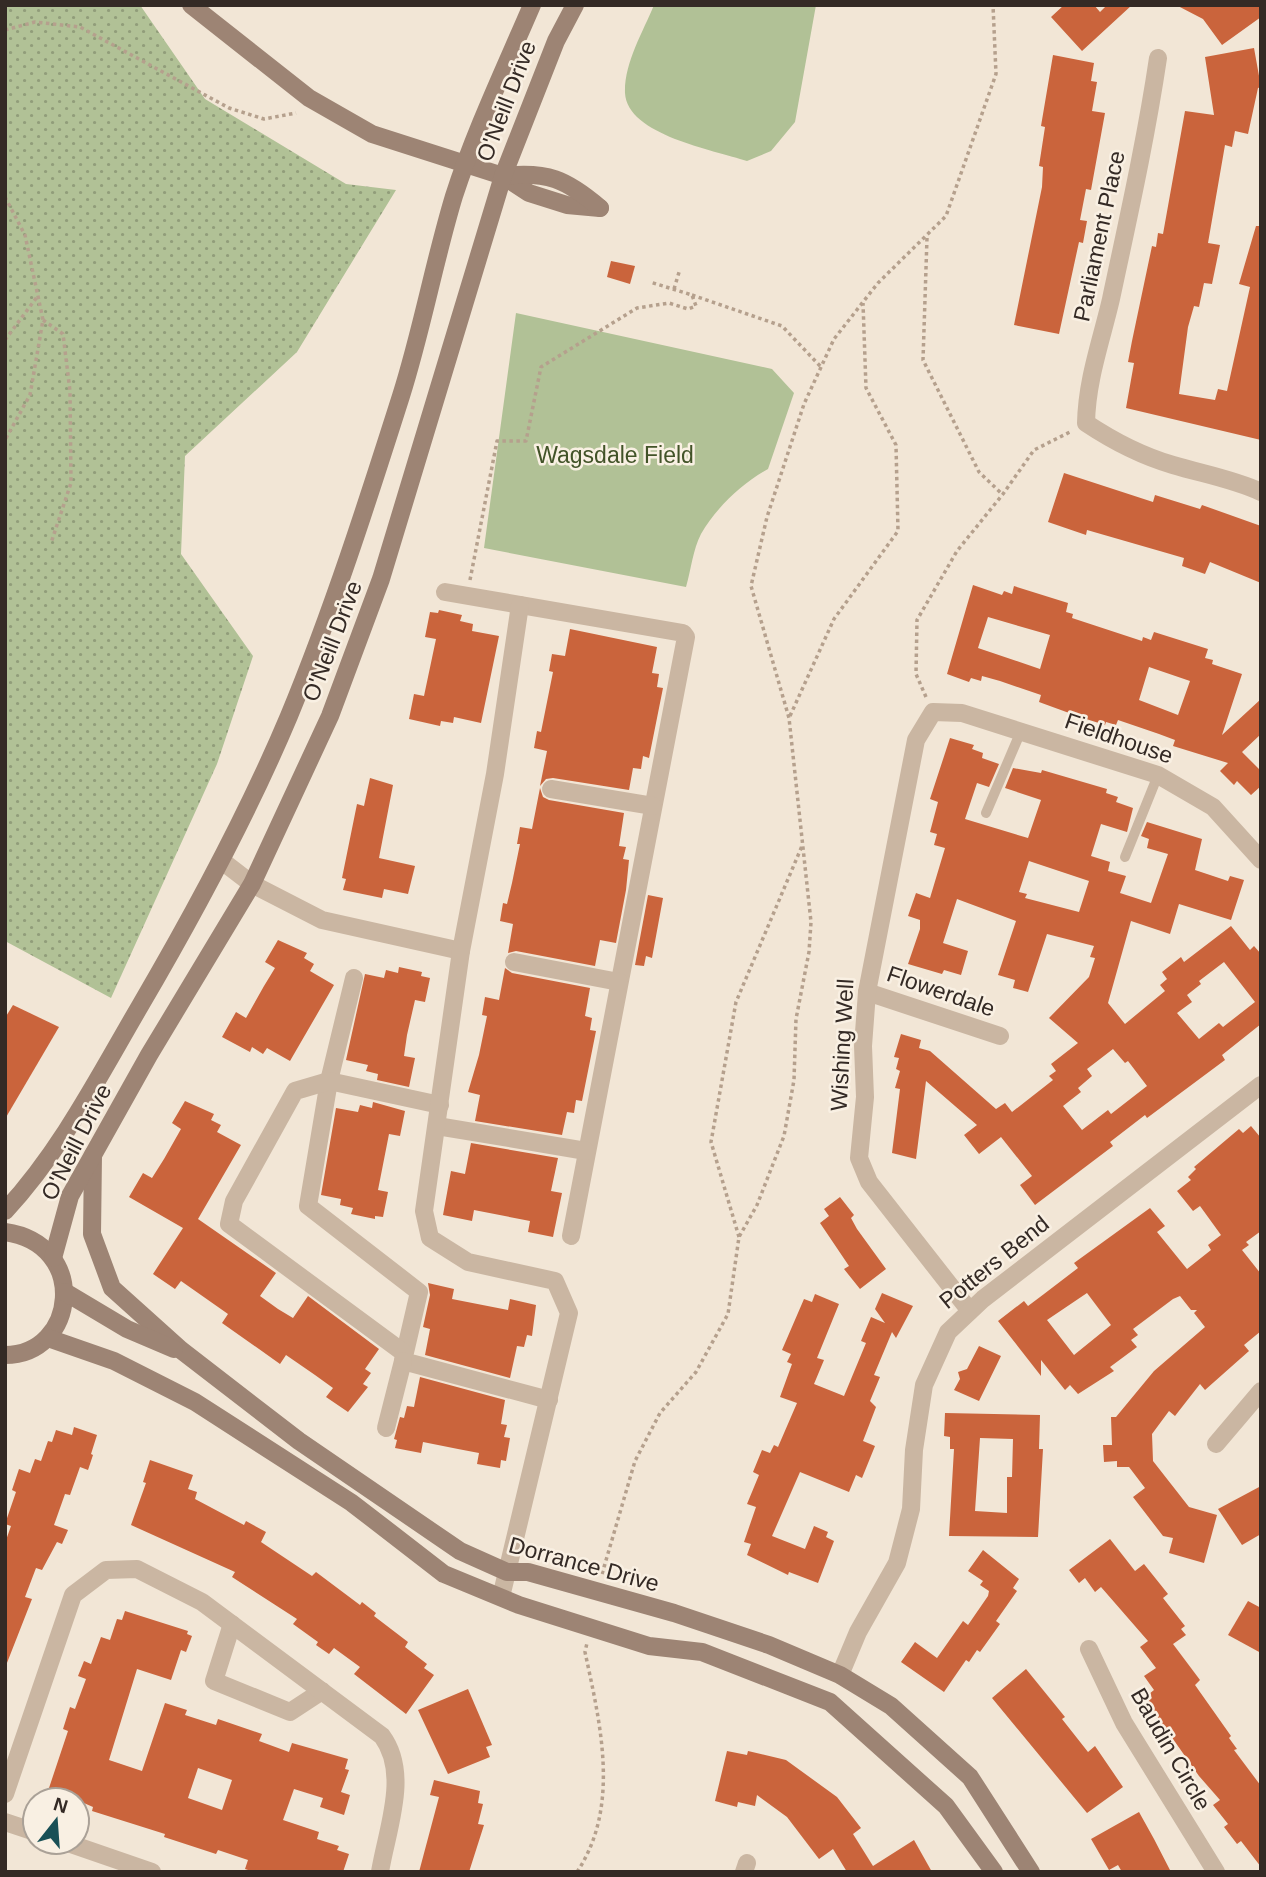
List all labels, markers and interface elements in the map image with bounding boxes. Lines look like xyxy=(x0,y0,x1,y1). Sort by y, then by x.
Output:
street label: O'Neill Drive xyxy=(471,37,541,165)
street label: Parliament Place xyxy=(1068,148,1130,324)
park label: Wagsdale Field xyxy=(536,442,694,468)
street label: O'Neill Drive xyxy=(297,577,367,705)
street label: Fieldhouse xyxy=(1062,707,1176,769)
street label: Flowerdale xyxy=(884,960,998,1022)
street label: Wishing Well xyxy=(826,978,858,1112)
street label: O'Neill Drive xyxy=(36,1079,116,1205)
street label: Potters Bend xyxy=(934,1210,1054,1314)
street label: Dorrance Drive xyxy=(506,1531,662,1597)
street label: Baudin Circle xyxy=(1126,1683,1216,1815)
north arrow xyxy=(21,1786,91,1856)
text: N xyxy=(51,1793,70,1817)

